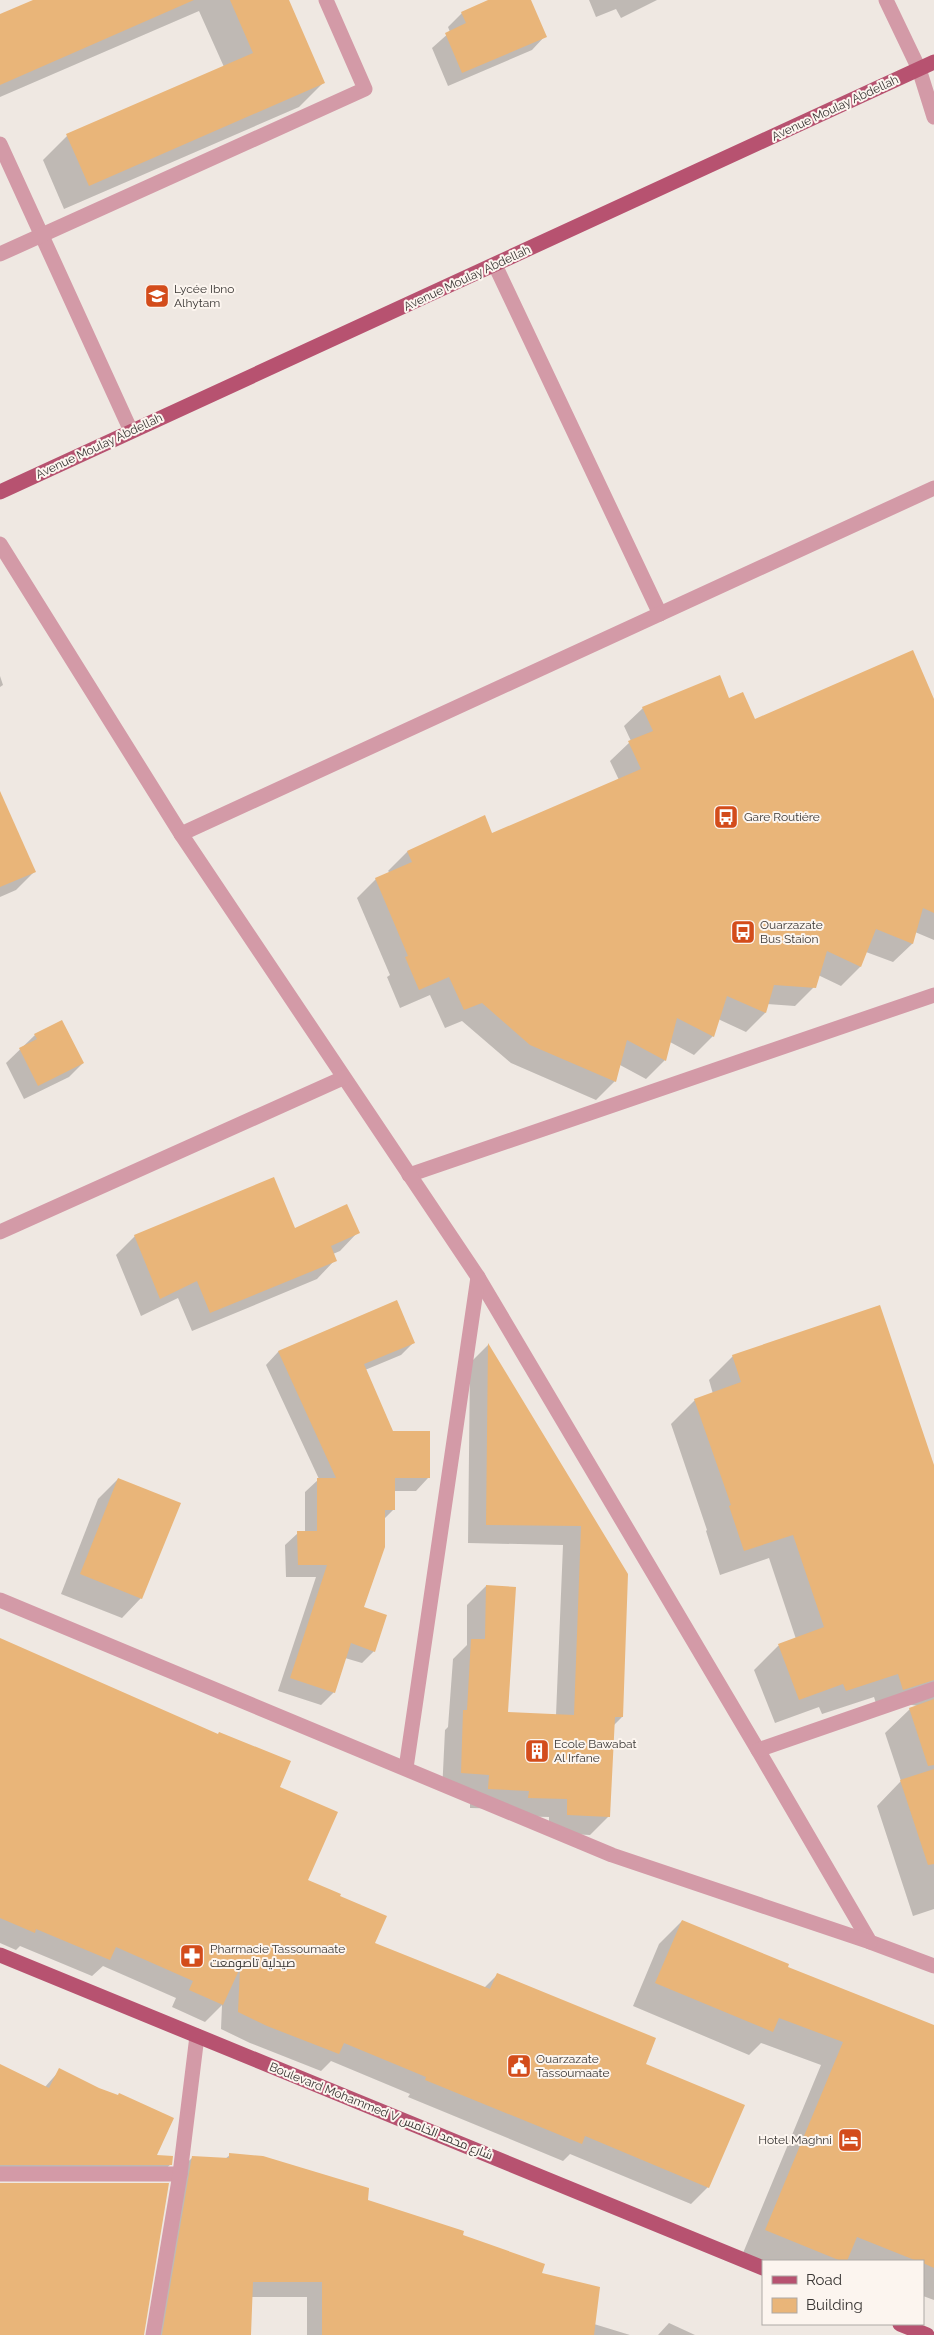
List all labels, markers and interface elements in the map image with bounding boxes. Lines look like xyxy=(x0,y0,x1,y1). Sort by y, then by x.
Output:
street label: Avenue Moulay Abdellah xyxy=(769,72,901,144)
street label: Avenue Moulay Abdellah xyxy=(401,242,533,314)
place label: Lycée Ibno Alhytam xyxy=(174,282,235,310)
school or university icon: Lycée Ibno Alhytam xyxy=(144,283,170,309)
street label: Avenue Moulay Abdellah xyxy=(33,410,165,482)
bus stop icon: Gare Routiére xyxy=(713,804,739,830)
place label: Gare Routiére xyxy=(744,810,820,824)
place label: Ouarzazate Bus Staion xyxy=(760,918,823,946)
bus stop icon: Ouarzazate Bus Staion xyxy=(730,919,756,945)
place label: Ecole Bawabat Al Irfane xyxy=(554,1737,637,1765)
building icon: Ecole Bawabat Al Irfane xyxy=(524,1738,550,1764)
place label: Pharmacie Tassoumaate صيدلية تاصومعت xyxy=(210,1942,345,1970)
pharmacy icon: Pharmacie Tassoumaate صيدلية تاصومعت xyxy=(179,1943,205,1969)
place label: Ouarzazate Tassoumaate xyxy=(536,2052,610,2080)
public building icon: Ouarzazate Tassoumaate xyxy=(506,2053,532,2079)
street label: Boulevard Mohammed V شارع محمد الخامس xyxy=(267,2060,495,2163)
hotel icon: Hotel Maghni xyxy=(837,2127,863,2153)
place label: Hotel Maghni xyxy=(758,2133,832,2147)
legend xyxy=(762,2260,924,2325)
text: Road xyxy=(806,2271,842,2289)
text: Building xyxy=(806,2296,863,2314)

